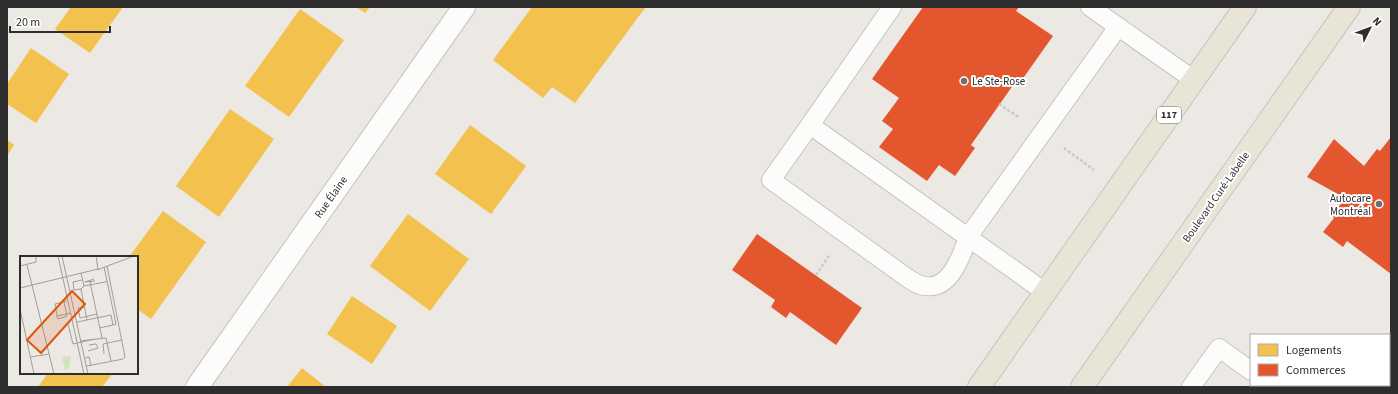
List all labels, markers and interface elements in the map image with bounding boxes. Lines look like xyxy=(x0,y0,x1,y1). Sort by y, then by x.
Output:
scale bar xyxy=(10,8,110,34)
north arrow xyxy=(1350,8,1390,48)
text: 20 m xyxy=(16,14,40,31)
text: N xyxy=(1369,14,1385,29)
place label: Le Ste-Rose xyxy=(972,74,1026,89)
marker: Le Ste-Rose xyxy=(959,76,969,86)
road number: 117 xyxy=(1157,107,1181,123)
street label: Boulevard Curé-Labelle xyxy=(1179,148,1253,245)
street label: Rue Élaine xyxy=(311,173,351,221)
place label: Autocare Montréal xyxy=(1330,191,1372,219)
marker: Autocare Montréal xyxy=(1374,199,1384,209)
inset map xyxy=(20,256,138,374)
legend xyxy=(1250,334,1390,386)
text: Logements xyxy=(1286,342,1341,359)
text: Commerces xyxy=(1286,362,1345,379)

